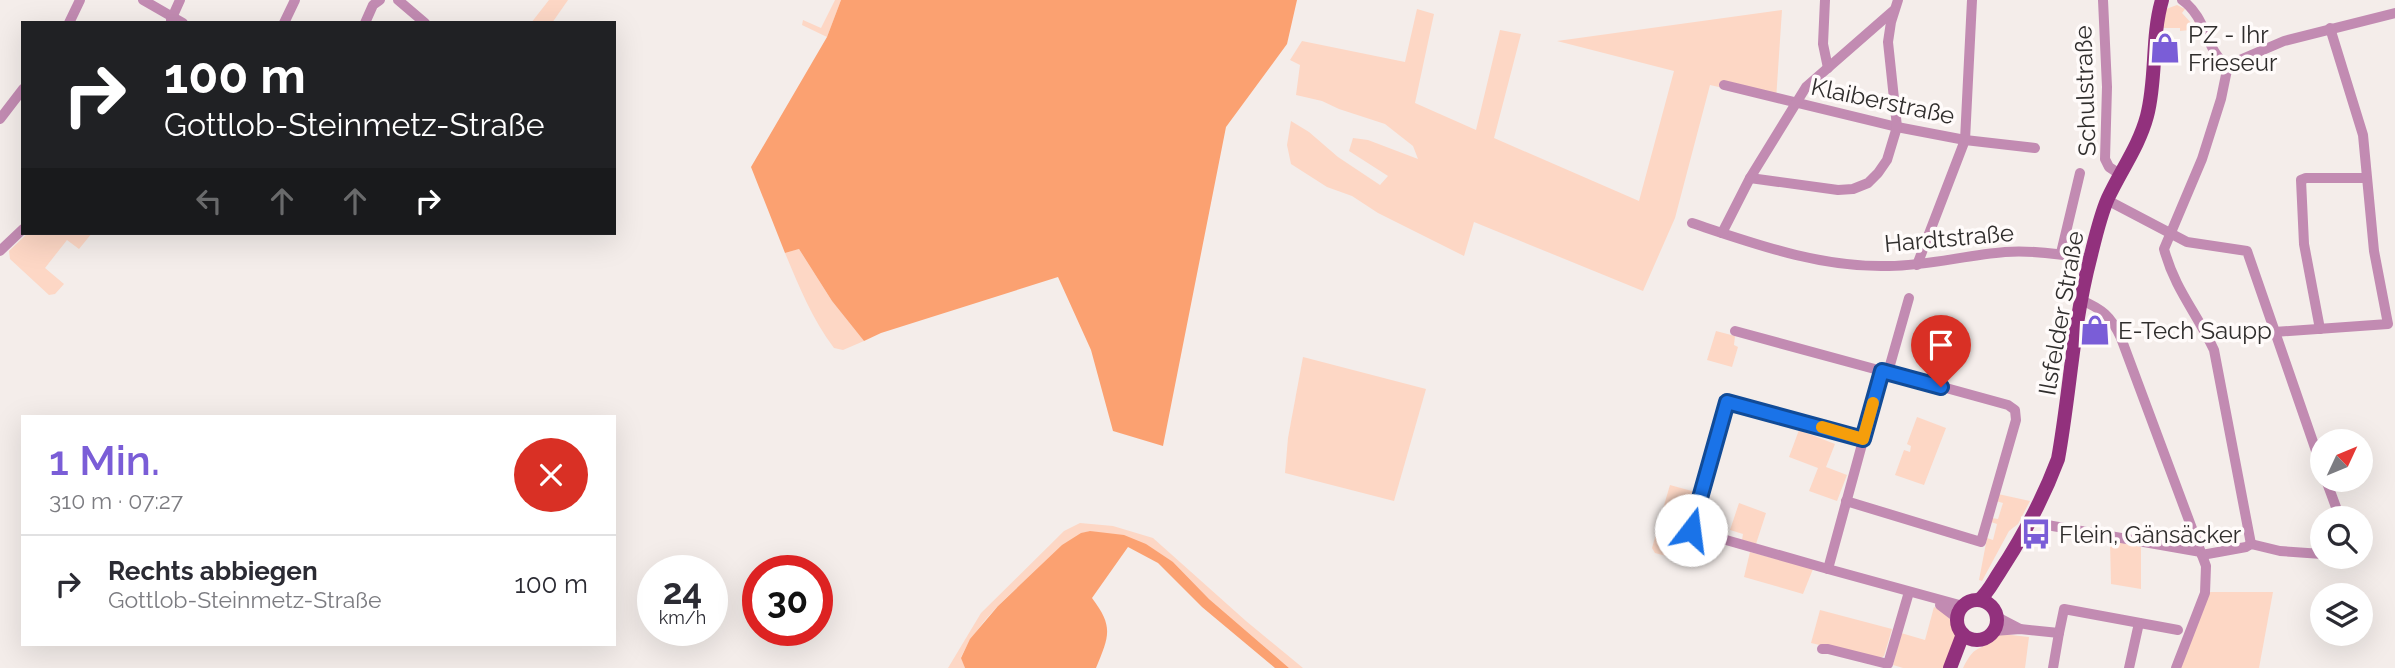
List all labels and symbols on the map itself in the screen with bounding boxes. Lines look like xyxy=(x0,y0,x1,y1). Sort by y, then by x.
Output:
place label: PZ - Ihr Frieseur xyxy=(2188,20,2278,77)
street label: Schulstraße xyxy=(2068,25,2102,157)
shop icon: PZ - Ihr Frieseur xyxy=(2148,31,2182,65)
street label: Klaiberstraße xyxy=(1809,72,1957,130)
street label: Hardtstraße xyxy=(1883,218,2015,258)
street label: Ilsfelder Straße xyxy=(2032,229,2090,397)
shop icon: E-Tech Saupp xyxy=(2078,313,2112,347)
pin xyxy=(1911,315,1971,387)
place label: E-Tech Saupp xyxy=(2118,316,2272,345)
north arrow xyxy=(2310,429,2373,492)
position arrow xyxy=(1654,493,1728,567)
bus stop icon: Flein, Gänsäcker xyxy=(2019,517,2053,551)
place label: Flein, Gänsäcker xyxy=(2059,520,2242,549)
speed limit sign: 30 xyxy=(742,555,833,646)

